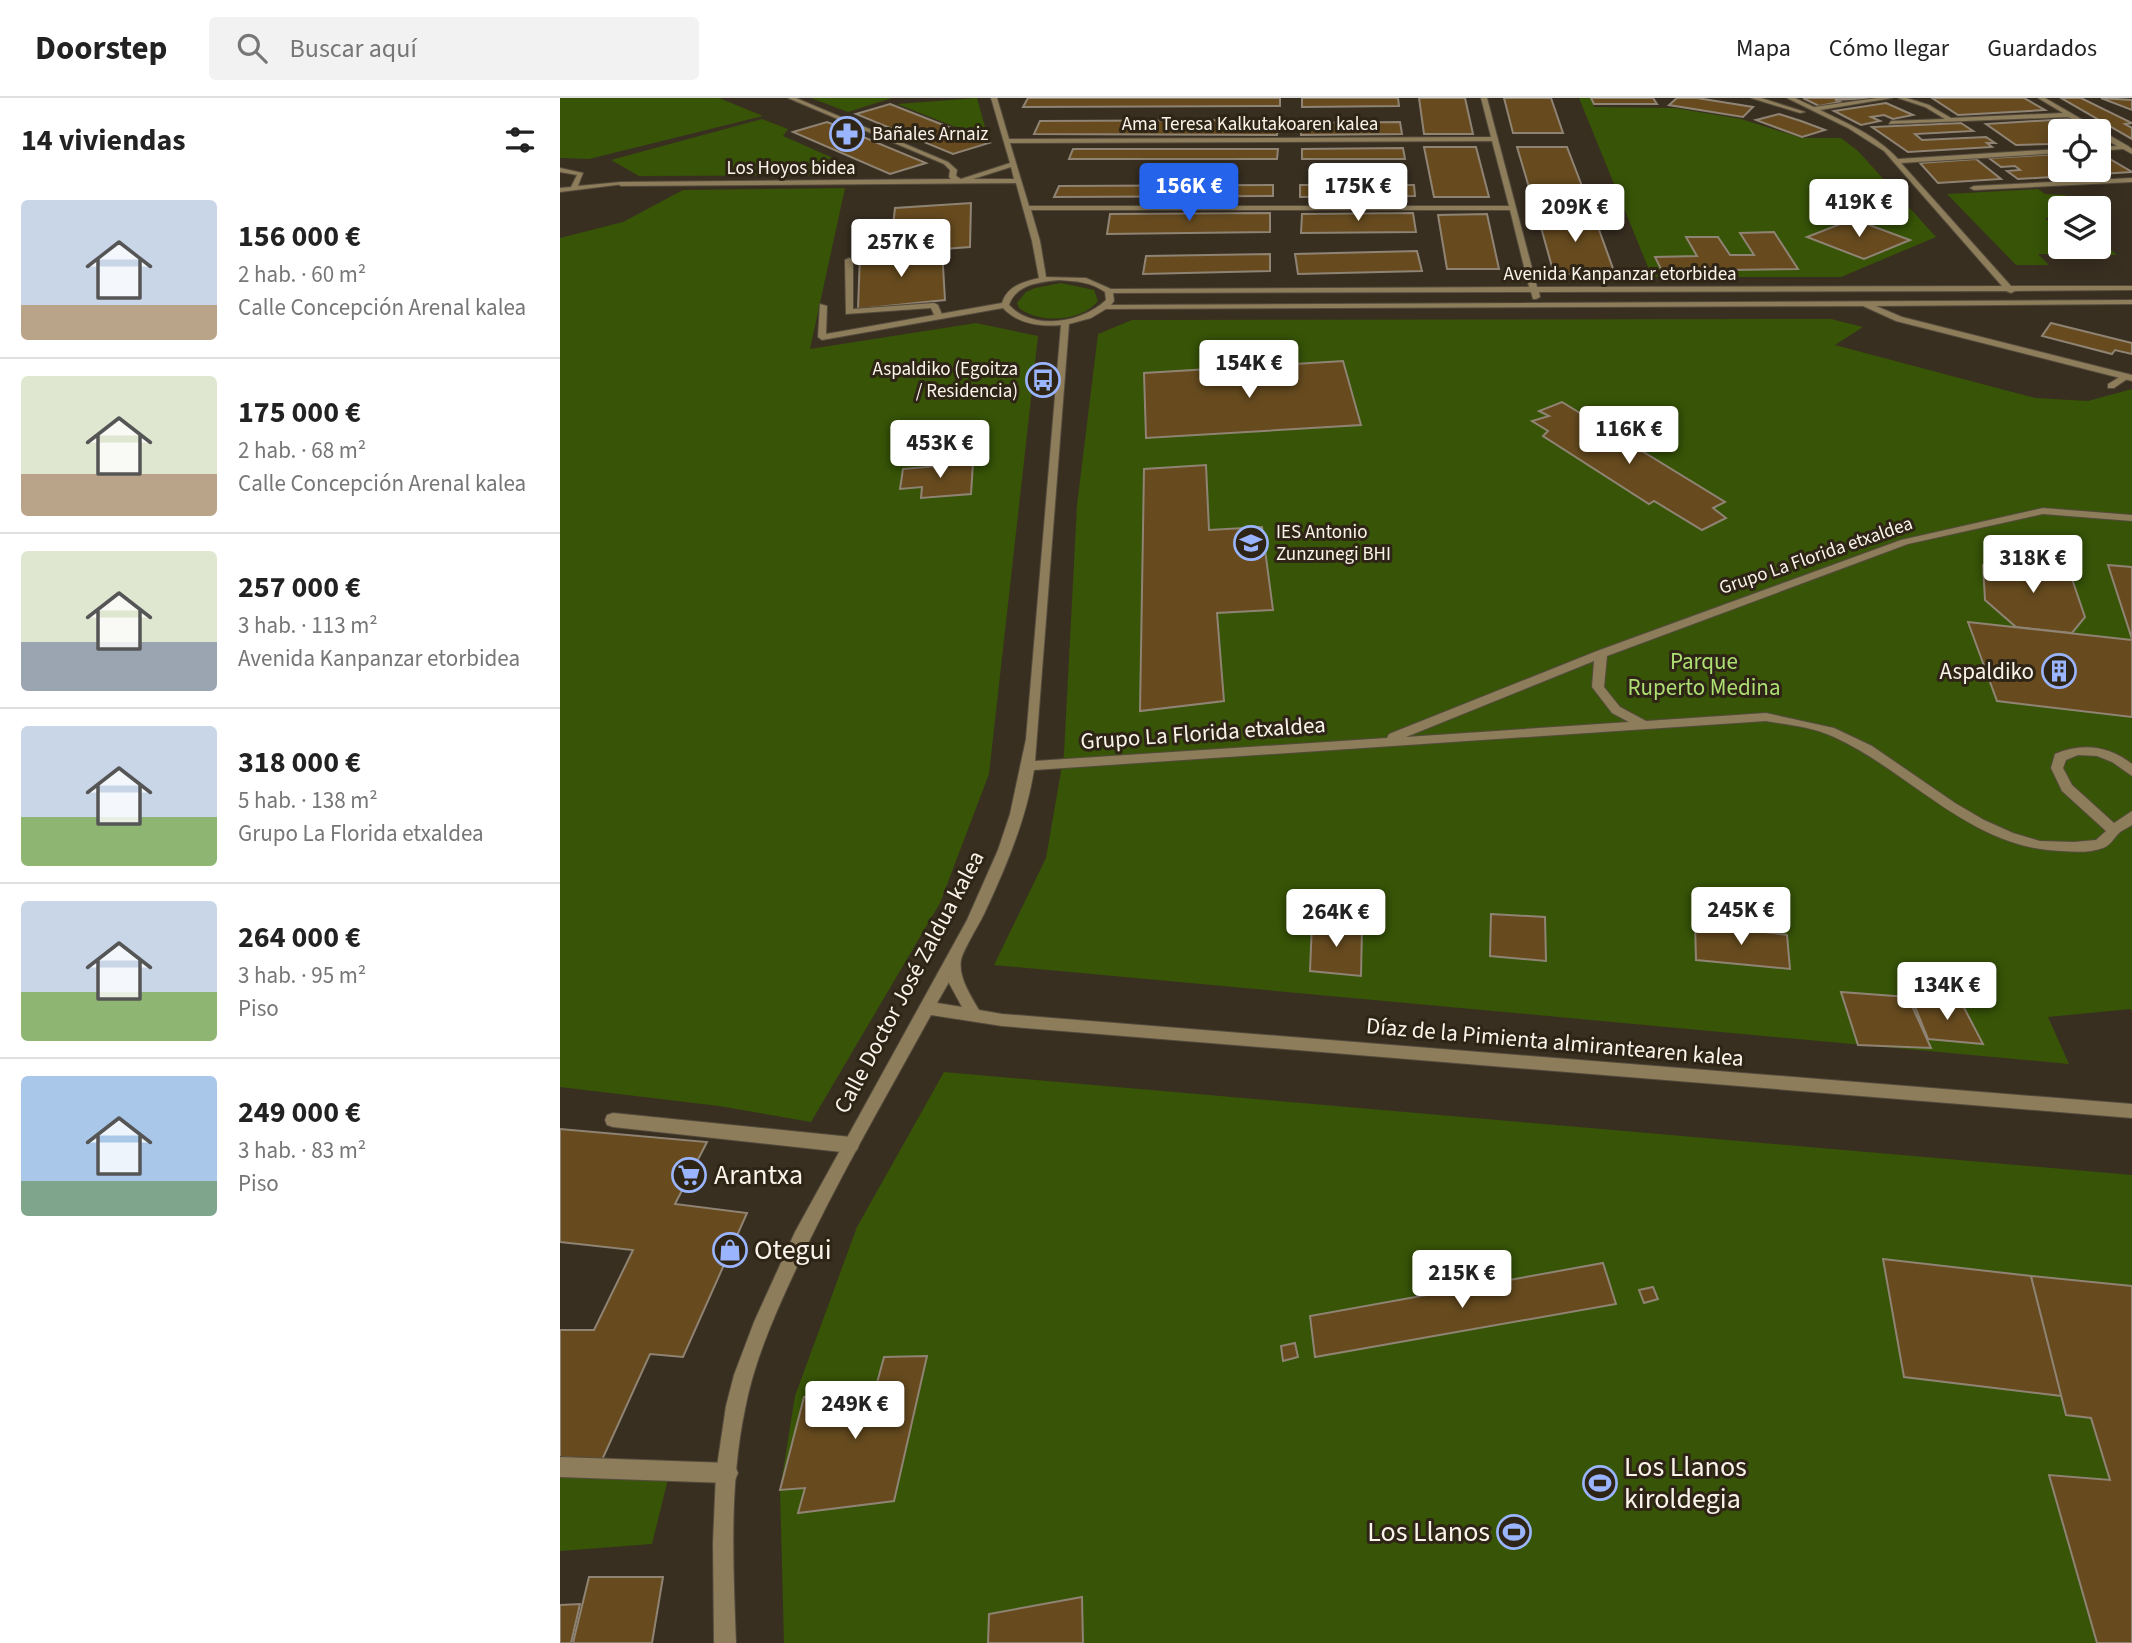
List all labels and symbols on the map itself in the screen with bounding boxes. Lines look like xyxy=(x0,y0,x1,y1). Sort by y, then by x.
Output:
street label: Ama Teresa Kalkutakoaren kalea xyxy=(1122,111,1378,138)
pharmacy icon: Bañales Arnaiz xyxy=(828,115,866,153)
place label: Bañales Arnaiz xyxy=(872,121,988,148)
street label: Los Hoyos bidea xyxy=(727,155,855,182)
pin: 156K € xyxy=(1132,164,1246,223)
pin: 175K € xyxy=(1301,164,1415,223)
pin: 419K € xyxy=(1802,180,1916,239)
pin: 209K € xyxy=(1518,184,1632,244)
pin: 257K € xyxy=(844,220,958,279)
street label: Avenida Kanpanzar etorbidea xyxy=(1504,261,1736,288)
pin: 154K € xyxy=(1192,341,1306,400)
place label: Aspaldiko (Egoitza / Residencia) xyxy=(873,356,1018,405)
bus stop icon: Aspaldiko (Egoitza / Residencia) xyxy=(1024,361,1062,399)
pin: 116K € xyxy=(1572,406,1686,466)
pin: 453K € xyxy=(883,420,997,480)
street label: Grupo La Florida etxaldea xyxy=(1716,510,1916,602)
place label: IES Antonio Zunzunegi BHI xyxy=(1276,519,1391,568)
school or university icon: IES Antonio Zunzunegi BHI xyxy=(1232,524,1270,562)
pin: 318K € xyxy=(1976,536,2090,595)
park label: Parque Ruperto Medina xyxy=(1627,645,1781,704)
building icon: Aspaldiko xyxy=(2040,652,2078,690)
place label: Aspaldiko xyxy=(1940,655,2034,688)
street label: Grupo La Florida etxaldea xyxy=(1079,708,1327,758)
street label: Calle Doctor José Zaldua kalea xyxy=(826,845,992,1119)
pin: 245K € xyxy=(1684,888,1798,947)
pin: 264K € xyxy=(1279,890,1393,949)
pin: 134K € xyxy=(1890,962,2004,1022)
street label: Díaz de la Pimienta almirantearen kalea xyxy=(1365,1009,1745,1075)
place label: Arantxa xyxy=(714,1155,803,1195)
supermarket icon: Arantxa xyxy=(670,1156,708,1194)
place label: Otegui xyxy=(754,1230,832,1270)
shop icon: Otegui xyxy=(711,1231,749,1269)
pin: 215K € xyxy=(1405,1250,1519,1310)
pin: 249K € xyxy=(798,1382,912,1441)
place label: Los Llanos kiroldegia xyxy=(1624,1447,1747,1519)
sports icon: Los Llanos kiroldegia xyxy=(1581,1464,1619,1502)
place label: Los Llanos xyxy=(1367,1512,1490,1552)
sports icon: Los Llanos xyxy=(1495,1513,1533,1551)

